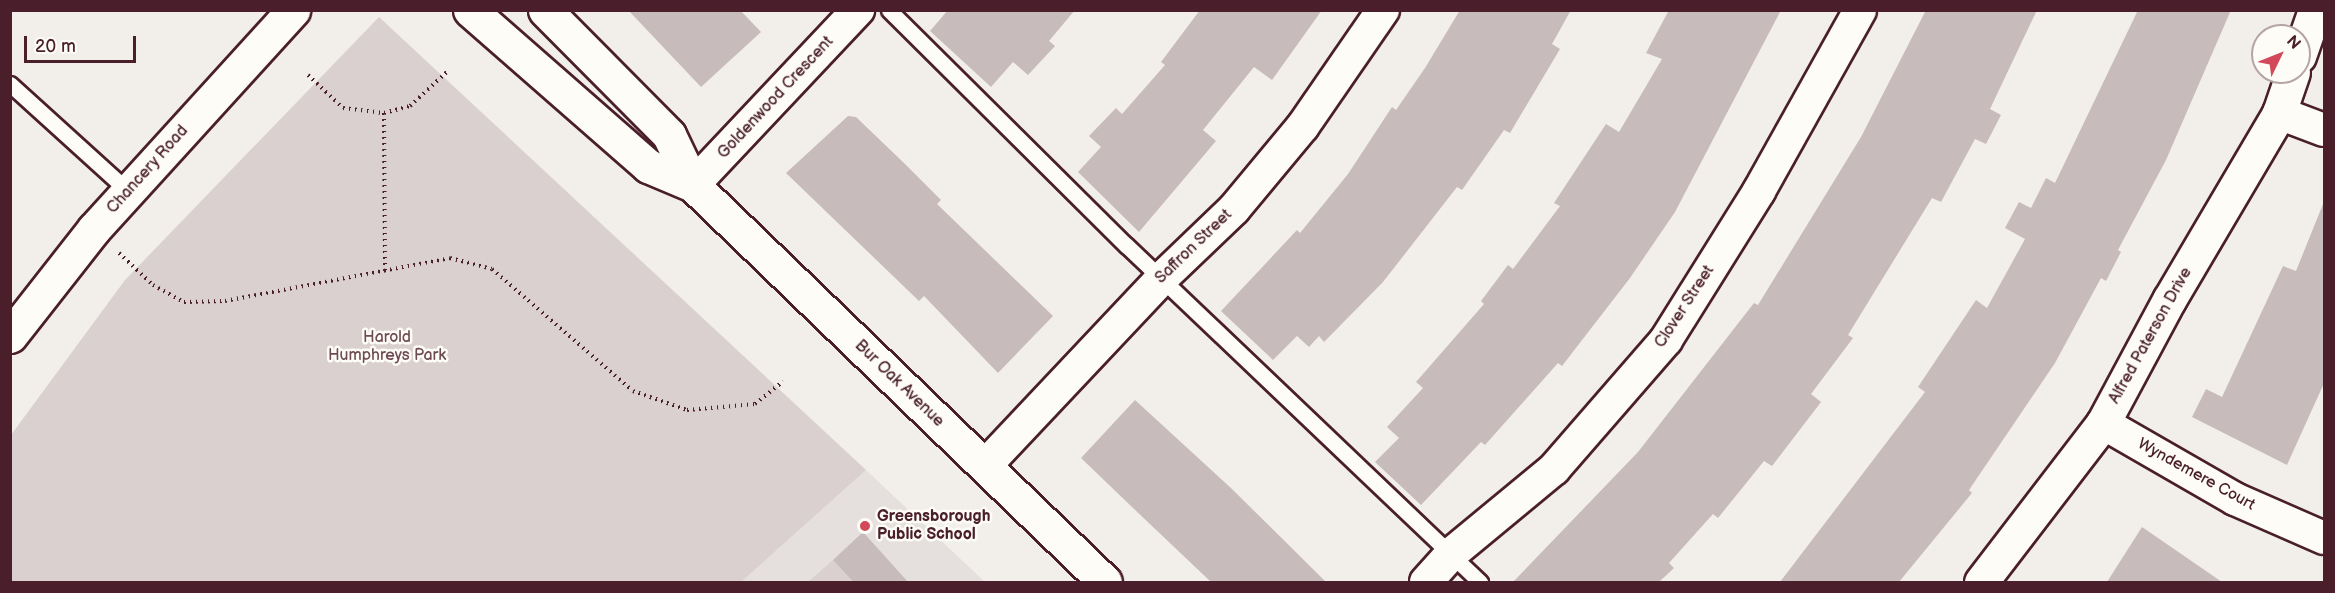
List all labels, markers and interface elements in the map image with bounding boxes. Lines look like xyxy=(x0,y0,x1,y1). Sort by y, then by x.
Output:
scale bar xyxy=(27,24,140,62)
north arrow xyxy=(2251,24,2311,84)
text: N xyxy=(2282,32,2304,54)
street label: Goldenwood Crescent xyxy=(714,33,838,163)
text: 20 m xyxy=(35,36,76,57)
street label: Chancery Road xyxy=(103,122,193,218)
street label: Saffron Street xyxy=(1152,206,1236,288)
street label: Clover Street xyxy=(1651,262,1719,352)
street label: Alfred Paterson Drive xyxy=(2106,264,2196,408)
park label: Harold Humphreys Park xyxy=(328,328,446,366)
street label: Bur Oak Avenue xyxy=(850,337,948,431)
street label: Wyndemere Court xyxy=(2134,435,2258,515)
place label: Greensborough Public School xyxy=(877,507,990,545)
marker: Greensborough Public School xyxy=(858,519,872,533)

